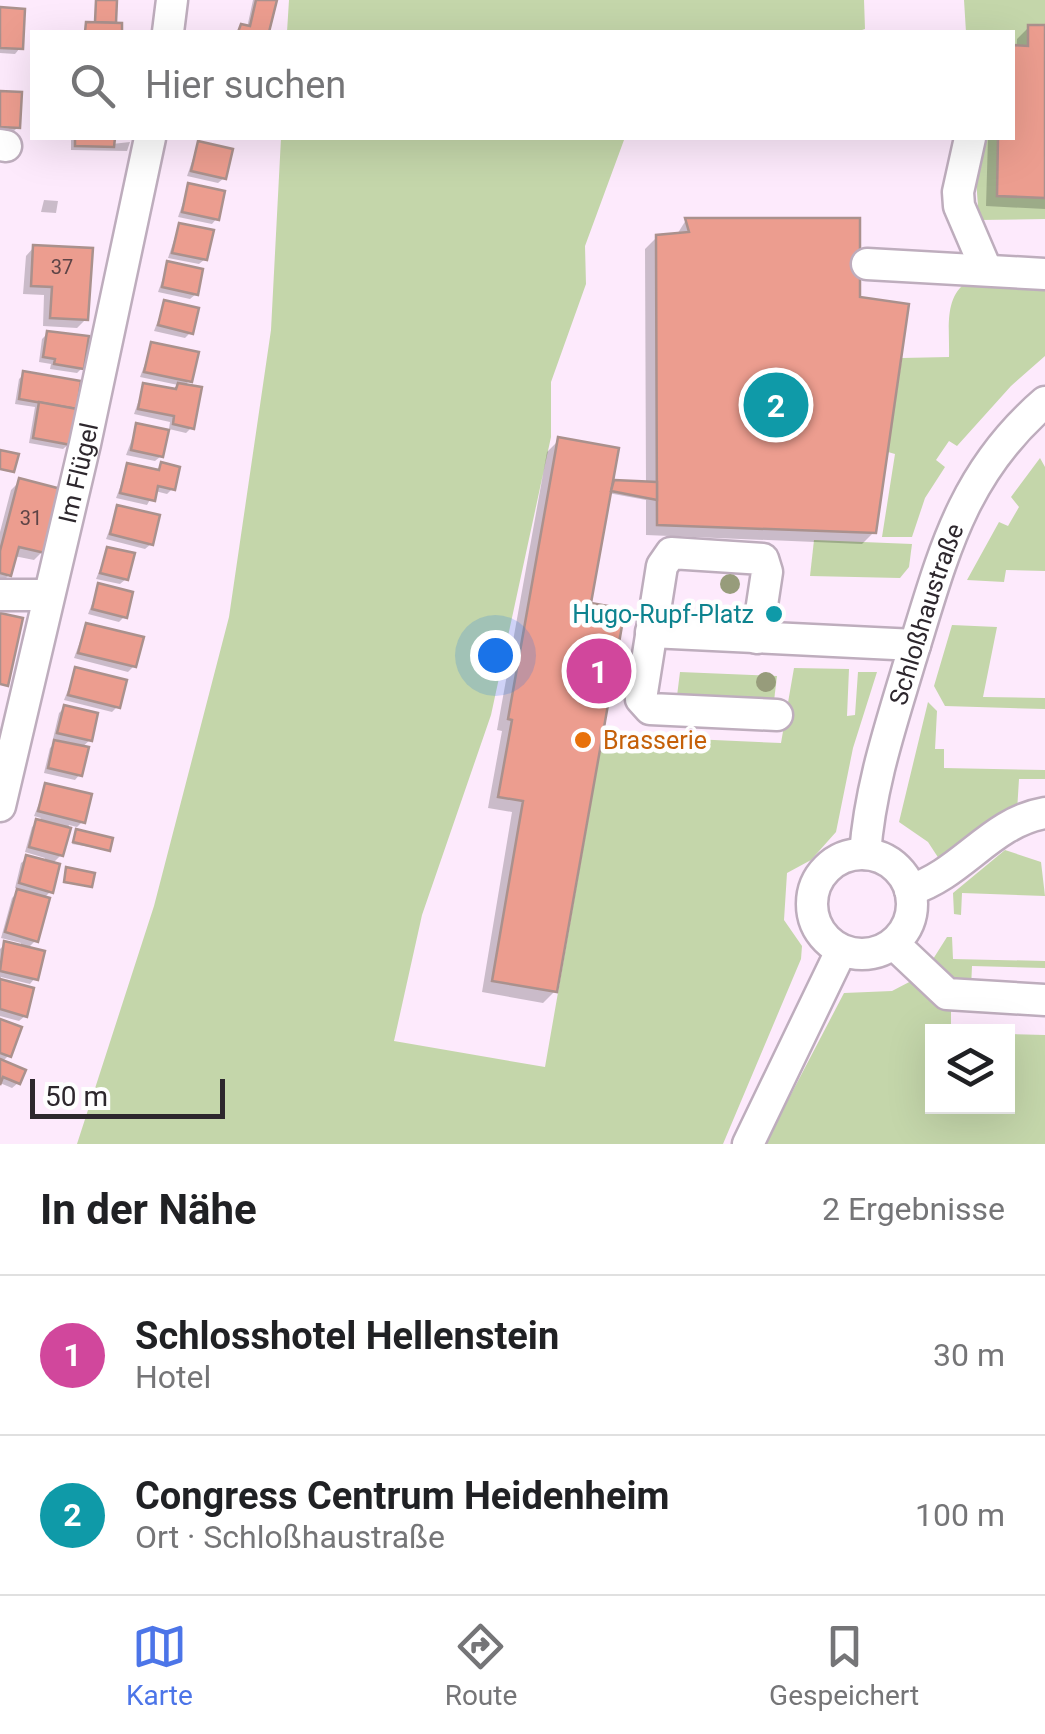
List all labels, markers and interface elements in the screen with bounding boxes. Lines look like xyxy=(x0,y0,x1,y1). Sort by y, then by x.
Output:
search box xyxy=(30,30,1015,140)
icon: search xyxy=(65,58,120,113)
text: Hier suchen xyxy=(145,63,346,107)
house number: 37 xyxy=(51,255,73,279)
pin: 2 xyxy=(744,368,808,442)
street label: Im Flügel xyxy=(53,420,104,526)
house number: 31 xyxy=(20,506,42,530)
street label: Schloßhaustraße xyxy=(884,519,970,709)
place label: Hugo-Rupf-Platz xyxy=(572,600,754,629)
marker: Hugo-Rupf-Platz xyxy=(763,603,785,625)
your location xyxy=(470,630,521,681)
pin: 1 xyxy=(566,634,632,708)
place label: Brasserie xyxy=(603,726,707,755)
marker: Brasserie xyxy=(572,729,594,751)
map controls xyxy=(925,1024,1015,1114)
button: layers xyxy=(925,1024,1015,1114)
scale bar xyxy=(30,1074,225,1118)
text: 50 m xyxy=(45,1080,108,1113)
text: In der Nähe xyxy=(40,1185,257,1234)
text: 2 Ergebnisse xyxy=(822,1190,1005,1228)
text: Schlosshotel Hellenstein xyxy=(135,1314,559,1358)
text: 1 xyxy=(63,1336,82,1374)
text: 30 m xyxy=(933,1336,1005,1374)
text: Hotel xyxy=(135,1358,211,1396)
text: Congress Centrum Heidenheim xyxy=(135,1474,669,1518)
text: 2 xyxy=(63,1496,82,1534)
text: 100 m xyxy=(915,1496,1005,1534)
text: Ort · Schloßhaustraße xyxy=(135,1518,445,1556)
tab: Karte xyxy=(126,1619,193,1712)
tab: Route xyxy=(445,1619,517,1712)
tab: Gespeichert xyxy=(769,1619,919,1712)

